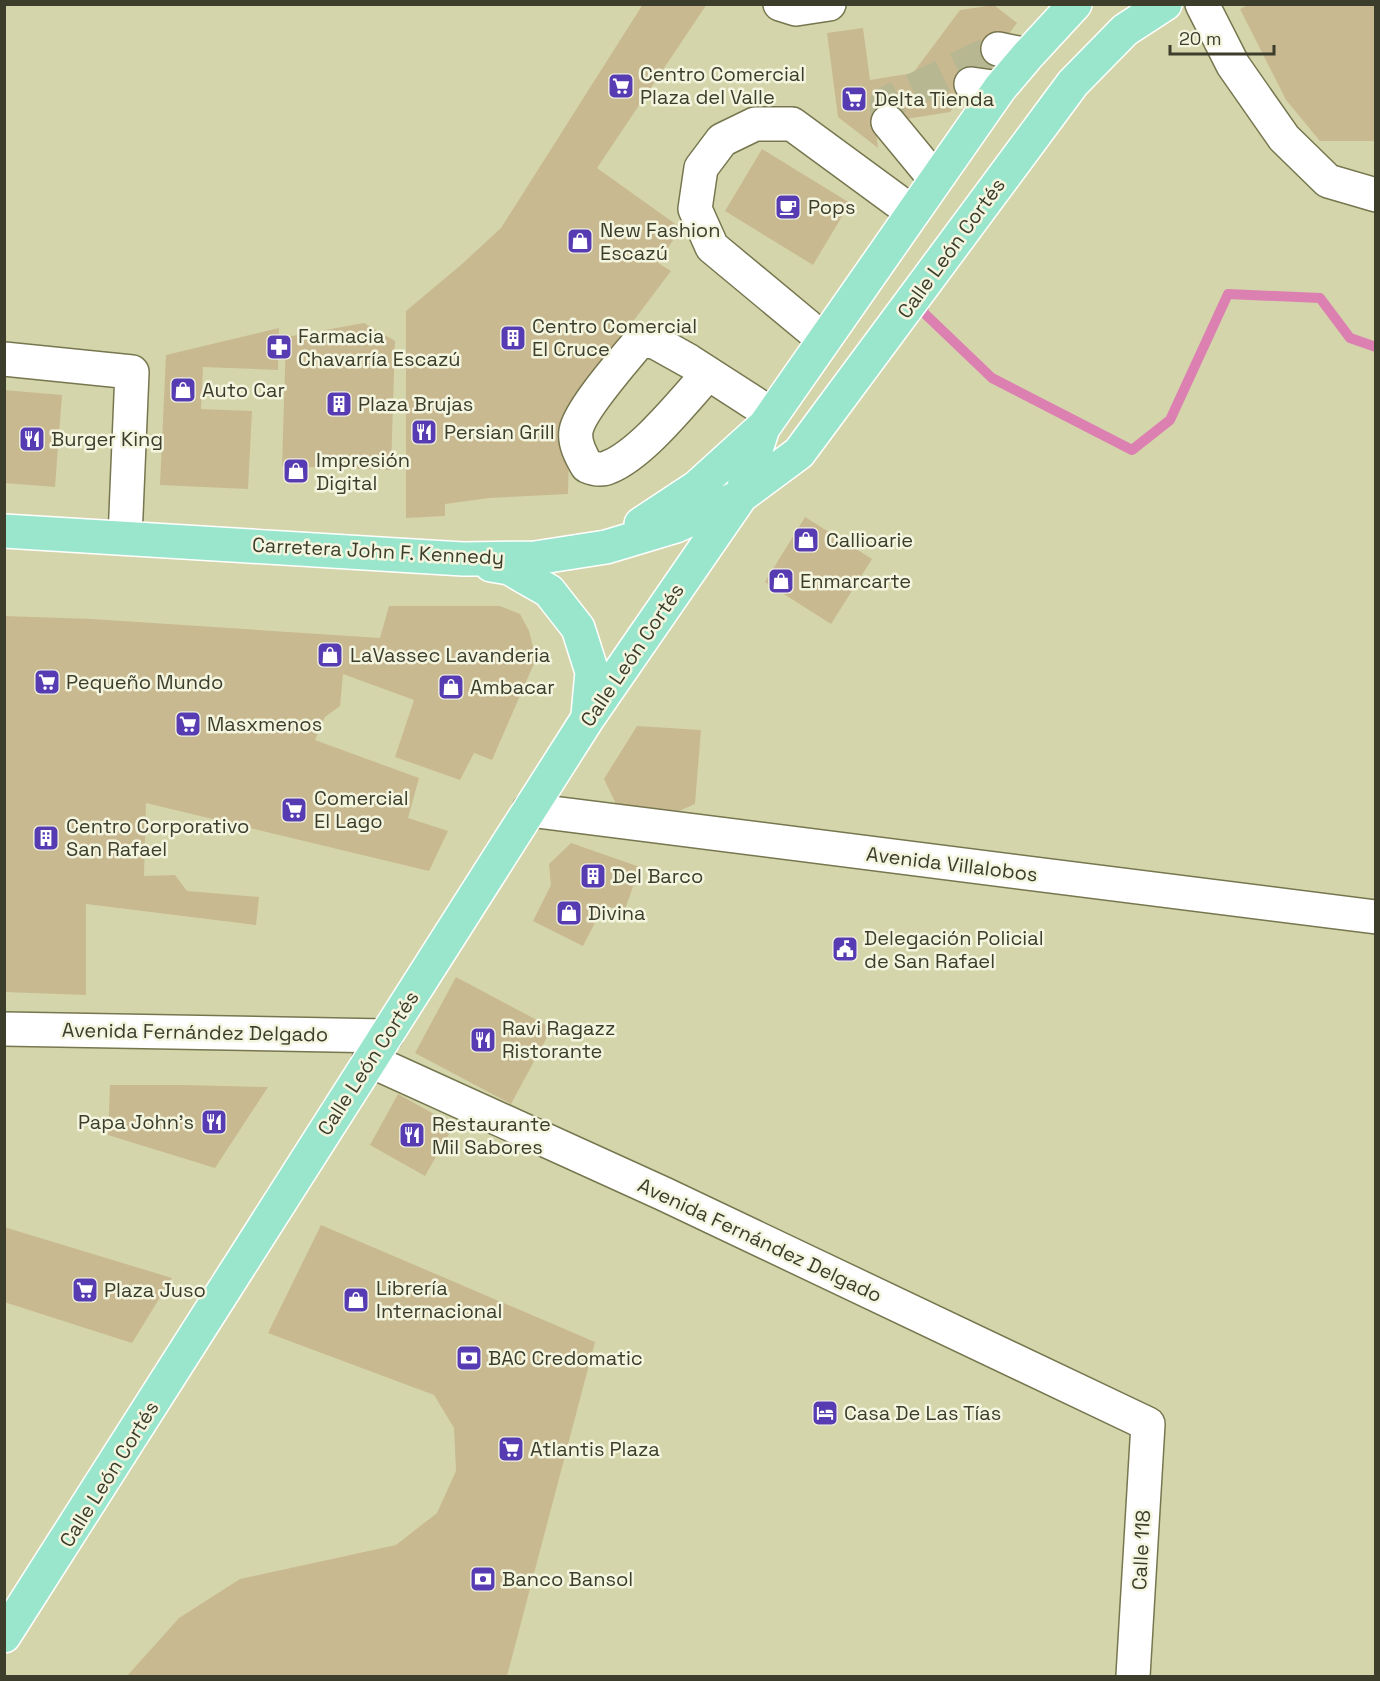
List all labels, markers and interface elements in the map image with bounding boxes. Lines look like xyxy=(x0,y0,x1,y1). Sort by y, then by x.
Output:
scale bar xyxy=(1170,18,1274,56)
text: 20 m xyxy=(1179,27,1222,50)
place label: Centro Comercial Plaza del Valle xyxy=(640,61,805,110)
supermarket icon: Centro Comercial Plaza del Valle xyxy=(606,71,636,101)
supermarket icon: Delta Tienda xyxy=(839,84,869,114)
place label: Delta Tienda xyxy=(874,86,994,112)
street label: Calle León Cortés xyxy=(891,173,1011,323)
cafe icon: Pops xyxy=(773,192,803,222)
place label: Pops xyxy=(808,194,855,220)
place label: New Fashion Escazú xyxy=(600,217,720,266)
shop icon: New Fashion Escazú xyxy=(565,226,595,256)
place label: Centro Comercial El Cruce xyxy=(532,313,697,362)
place label: Farmacia Chavarría Escazú xyxy=(298,323,461,372)
building icon: Centro Comercial El Cruce xyxy=(498,323,528,353)
pharmacy icon: Farmacia Chavarría Escazú xyxy=(264,332,294,362)
shop icon: Auto Car xyxy=(168,375,198,405)
place label: Auto Car xyxy=(202,377,285,403)
building icon: Plaza Brujas xyxy=(324,389,354,419)
place label: Plaza Brujas xyxy=(358,391,473,417)
restaurant icon: Persian Grill xyxy=(409,417,439,447)
place label: Persian Grill xyxy=(444,419,555,445)
restaurant icon: Burger King xyxy=(17,424,47,454)
place label: Burger King xyxy=(51,426,163,452)
place label: Impresión Digital xyxy=(316,447,410,496)
shop icon: Impresión Digital xyxy=(281,456,311,486)
shop icon: Callioarie xyxy=(791,525,821,555)
place label: Callioarie xyxy=(826,527,913,553)
street label: Carretera John F. Kennedy xyxy=(251,531,505,571)
shop icon: Enmarcarte xyxy=(766,566,796,596)
place label: Enmarcarte xyxy=(800,568,911,594)
street label: Calle León Cortés xyxy=(574,578,690,732)
shop icon: LaVassec Lavanderia xyxy=(315,640,345,670)
place label: LaVassec Lavanderia xyxy=(350,642,550,668)
supermarket icon: Pequeño Mundo xyxy=(32,667,62,697)
place label: Pequeño Mundo xyxy=(66,669,223,695)
shop icon: Ambacar xyxy=(436,672,466,702)
place label: Ambacar xyxy=(470,674,555,700)
supermarket icon: Masxmenos xyxy=(173,709,203,739)
place label: Masxmenos xyxy=(207,711,322,737)
place label: Comercial El Lago xyxy=(314,785,409,834)
supermarket icon: Comercial El Lago xyxy=(279,795,309,825)
place label: Centro Corporativo San Rafael xyxy=(66,813,249,862)
building icon: Centro Corporativo San Rafael xyxy=(31,823,61,853)
street label: Avenida Villalobos xyxy=(865,841,1039,887)
building icon: Del Barco xyxy=(578,861,608,891)
place label: Del Barco xyxy=(612,863,703,889)
shop icon: Divina xyxy=(554,898,584,928)
place label: Divina xyxy=(588,900,646,926)
place label: Delegación Policial de San Rafael xyxy=(864,925,1044,974)
public building icon: Delegación Policial de San Rafael xyxy=(830,934,860,964)
street label: Calle León Cortés xyxy=(311,986,425,1140)
place label: Ravi Ragazz Ristorante xyxy=(502,1015,615,1064)
street label: Avenida Fernández Delgado xyxy=(62,1017,328,1047)
restaurant icon: Ravi Ragazz Ristorante xyxy=(468,1025,498,1055)
restaurant icon: Papa John's xyxy=(199,1107,229,1137)
place label: Papa John's xyxy=(78,1109,194,1135)
place label: Restaurante Mil Sabores xyxy=(432,1111,551,1160)
restaurant icon: Restaurante Mil Sabores xyxy=(397,1120,427,1150)
street label: Avenida Fernández Delgado xyxy=(634,1172,886,1308)
supermarket icon: Plaza Juso xyxy=(70,1275,100,1305)
place label: Librería Internacional xyxy=(376,1275,502,1324)
place label: Plaza Juso xyxy=(104,1277,206,1303)
shop icon: Librería Internacional xyxy=(341,1285,371,1315)
bank icon: BAC Credomatic xyxy=(454,1343,484,1373)
place label: BAC Credomatic xyxy=(488,1345,643,1371)
street label: Calle León Cortés xyxy=(54,1396,164,1552)
hotel icon: Casa De Las Tías xyxy=(810,1398,840,1428)
place label: Casa De Las Tías xyxy=(844,1400,1001,1426)
supermarket icon: Atlantis Plaza xyxy=(496,1434,526,1464)
place label: Atlantis Plaza xyxy=(530,1436,660,1462)
street label: Calle 118 xyxy=(1126,1509,1156,1591)
bank icon: Banco Bansol xyxy=(468,1564,498,1594)
place label: Banco Bansol xyxy=(502,1566,633,1592)

